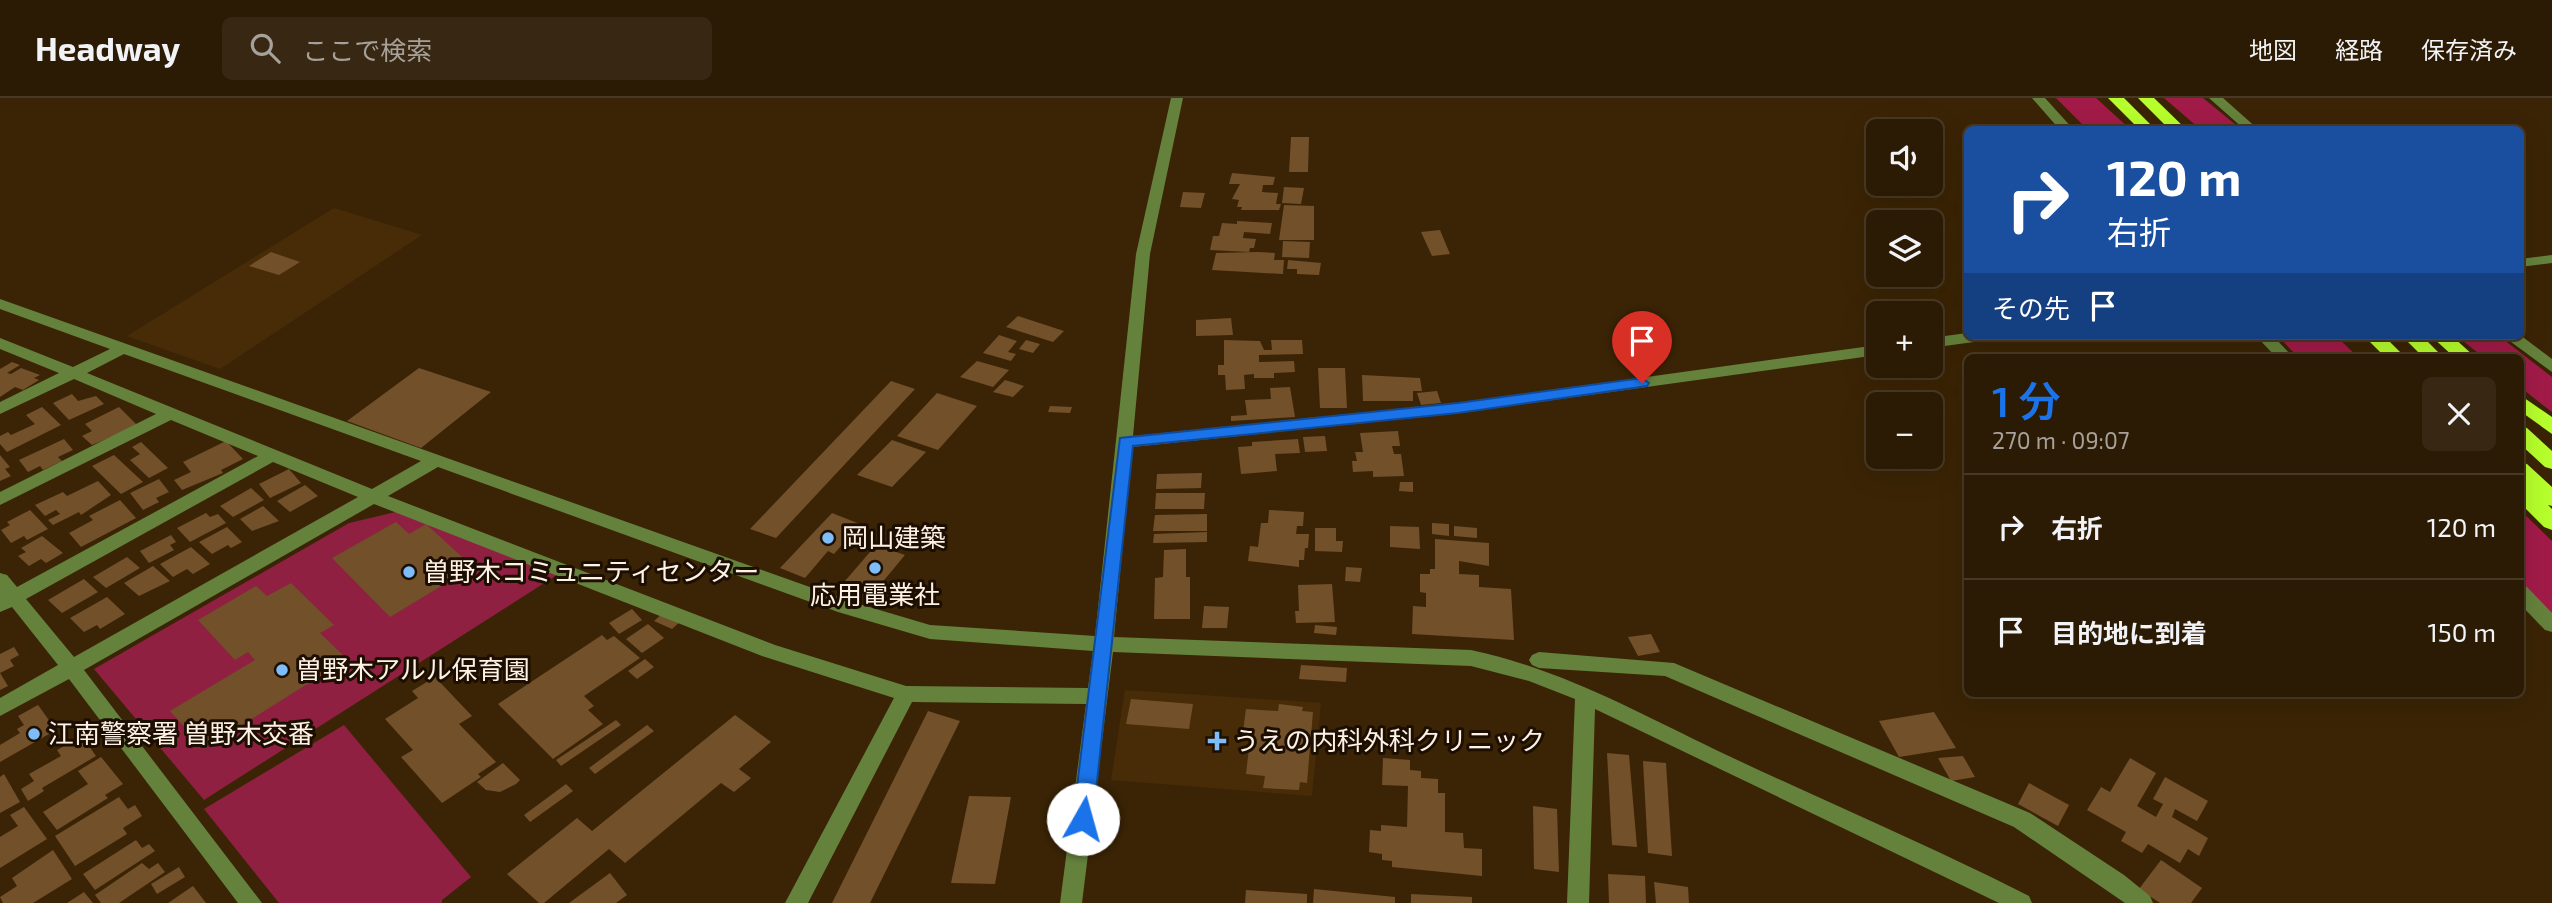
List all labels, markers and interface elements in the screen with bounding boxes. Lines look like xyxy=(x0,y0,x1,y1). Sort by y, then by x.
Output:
search box xyxy=(222,17,712,80)
text: Headway xyxy=(35,28,180,68)
icon: search xyxy=(246,29,284,67)
text: ここで検索 xyxy=(302,34,432,65)
text: 地図 xyxy=(2249,35,2297,64)
text: 経路 xyxy=(2335,35,2383,64)
text: 保存済み xyxy=(2421,35,2517,64)
map controls xyxy=(1866,119,1943,469)
button: sound xyxy=(1866,119,1943,196)
text: 120 m xyxy=(2107,147,2241,206)
icon: right xyxy=(1992,154,2083,245)
button: layers xyxy=(1866,210,1943,287)
text: 右折 xyxy=(2107,212,2171,250)
icon: arrive xyxy=(2084,287,2122,325)
text: その先 xyxy=(1992,292,2070,323)
button: + xyxy=(1866,301,1943,378)
pin xyxy=(1612,311,1672,383)
icon: arrive xyxy=(1623,322,1661,360)
text: 1 分 xyxy=(1992,375,2061,425)
button: close xyxy=(2422,377,2496,451)
button: − xyxy=(1866,392,1943,469)
text: 270 m · 09:07 xyxy=(1992,426,2130,454)
icon: right xyxy=(1992,508,2030,546)
text: 120 m xyxy=(2427,511,2496,542)
text: 右折 xyxy=(2051,512,2103,543)
place label: 岡山建築 xyxy=(842,521,946,552)
marker: 岡山建築 xyxy=(820,530,836,546)
place label: 曽野木コミュニティセンター xyxy=(423,555,759,586)
marker: 応用電業社 xyxy=(867,560,883,576)
marker: 曽野木コミュニティセンター xyxy=(401,564,417,580)
place label: 応用電業社 xyxy=(810,578,940,609)
icon: arrive xyxy=(1992,613,2030,651)
text: 150 m xyxy=(2427,616,2496,647)
text: 目的地に到着 xyxy=(2051,617,2207,648)
place label: 曽野木アルル保育園 xyxy=(296,653,530,684)
marker: 曽野木アルル保育園 xyxy=(274,662,290,678)
place label: 江南警察署 曽野木交番 xyxy=(48,717,314,748)
place label: うえの内科外科クリニック xyxy=(1233,724,1545,755)
marker: 江南警察署 曽野木交番 xyxy=(26,726,42,742)
marker: うえの内科外科クリニック xyxy=(1207,731,1227,751)
position arrow xyxy=(1046,782,1120,856)

